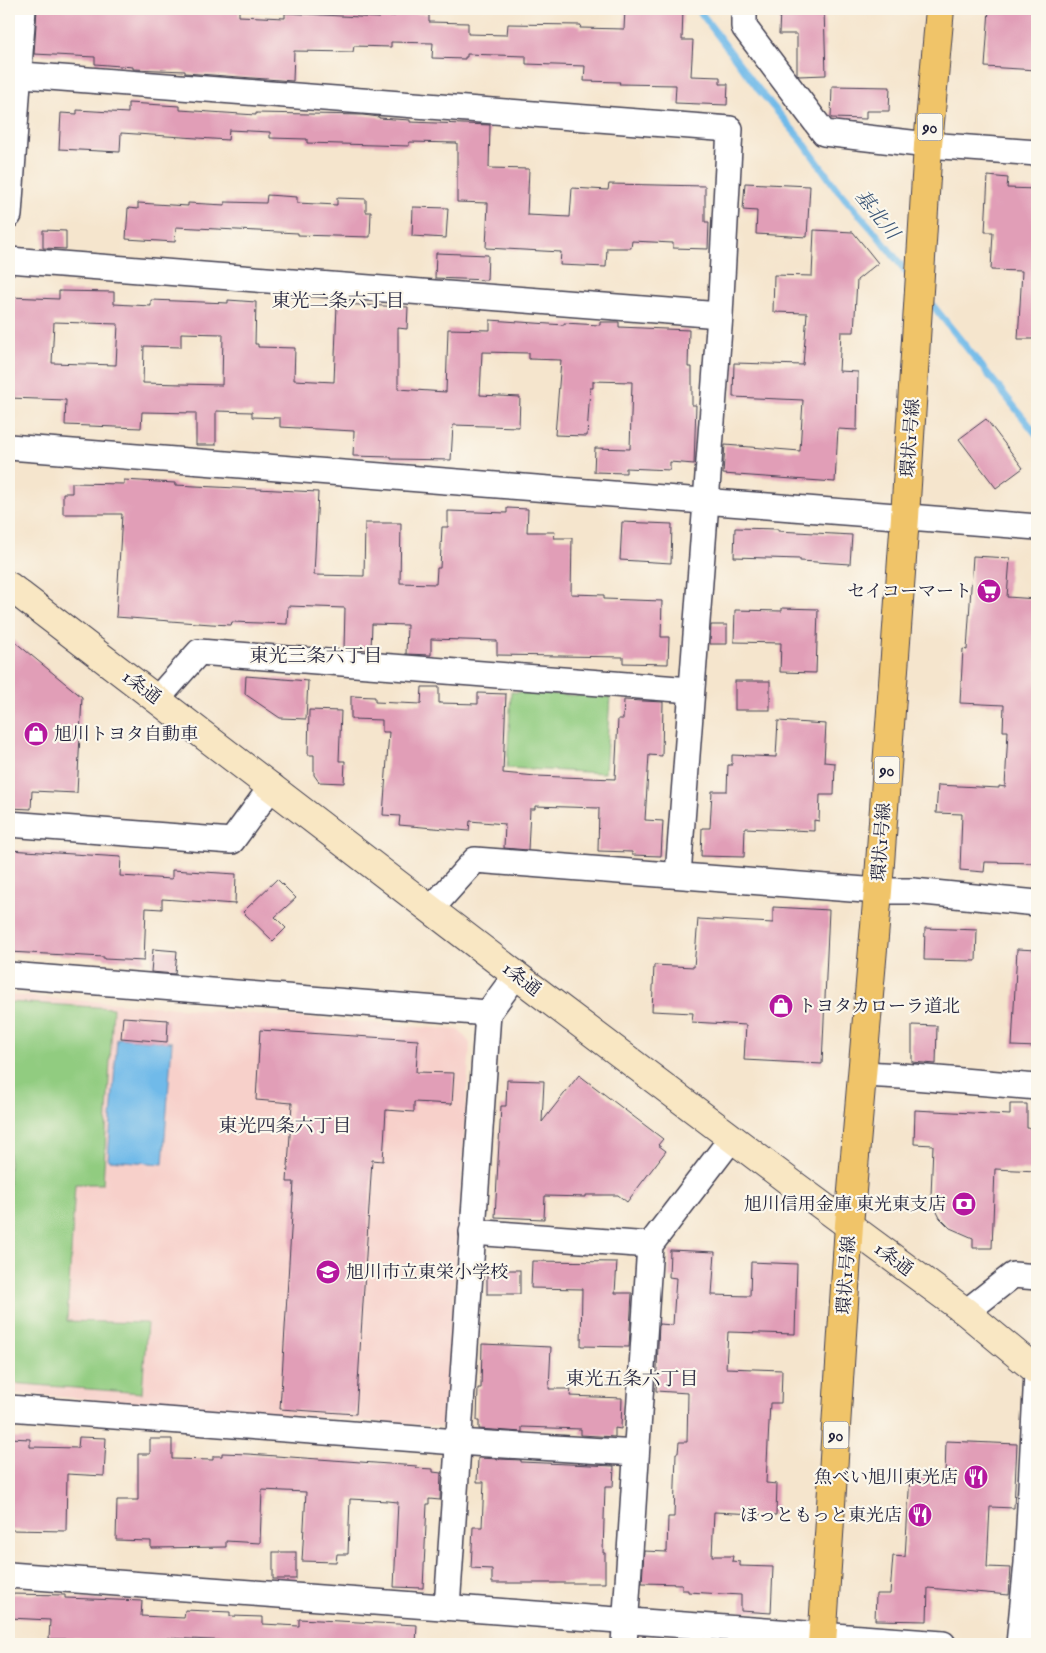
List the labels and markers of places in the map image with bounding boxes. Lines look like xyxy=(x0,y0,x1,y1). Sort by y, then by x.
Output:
supermarket icon: セイコーマート xyxy=(976,578,1002,604)
place label: セイコーマート xyxy=(847,581,972,604)
shop icon: 旭川トヨタ自動車 xyxy=(23,721,49,747)
place label: 旭川トヨタ自動車 xyxy=(54,724,198,747)
shop icon: トヨタカローラ道北 xyxy=(768,993,794,1019)
place label: トヨタカローラ道北 xyxy=(798,996,960,1019)
bank icon: 旭川信用金庫 東光東支店 xyxy=(951,1191,977,1217)
place label: 旭川信用金庫 東光東支店 xyxy=(744,1194,946,1217)
school or university icon: 旭川市立東栄小学校 xyxy=(315,1259,341,1285)
place label: 旭川市立東栄小学校 xyxy=(346,1262,508,1285)
restaurant icon: 魚べい旭川東光店 xyxy=(963,1464,989,1490)
place label: 魚べい旭川東光店 xyxy=(814,1467,958,1490)
restaurant icon: ほっともっと東光店 xyxy=(907,1502,933,1528)
place label: ほっともっと東光店 xyxy=(740,1505,902,1528)

